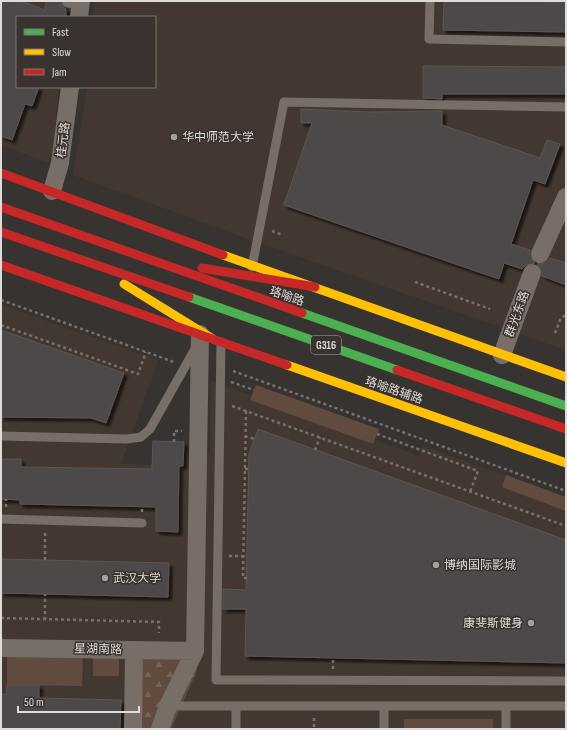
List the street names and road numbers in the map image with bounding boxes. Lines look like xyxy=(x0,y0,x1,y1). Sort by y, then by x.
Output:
street label: 桂元路 xyxy=(54,121,73,159)
street label: 珞喻路 xyxy=(267,284,306,309)
street label: 群光东路 xyxy=(502,289,533,339)
road number: G316 xyxy=(311,336,341,354)
street label: 珞喻路辅路 xyxy=(363,374,425,407)
street label: 星湖南路 xyxy=(74,642,122,657)

